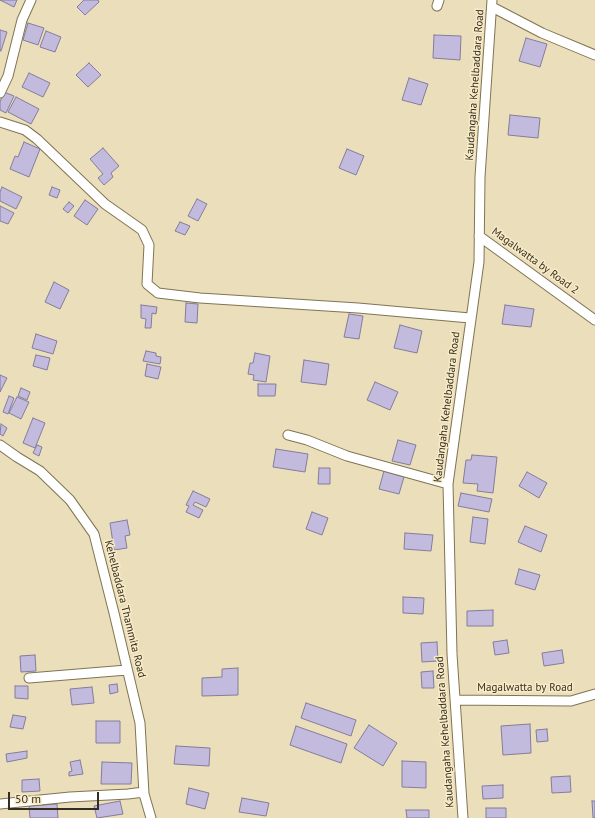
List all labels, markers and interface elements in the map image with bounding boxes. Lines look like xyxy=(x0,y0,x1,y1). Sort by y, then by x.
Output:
street label: Kaudangaha Kehelbaddara Road xyxy=(463,9,487,161)
street label: Magalwatta by Road 2 xyxy=(489,225,581,297)
street label: Kaudangaha Kehelbaddara Road xyxy=(431,331,463,483)
street label: Kehelbaddara Thammita Road xyxy=(102,539,148,679)
street label: Kaudangaha Kehelbaddara Road xyxy=(433,656,457,808)
street label: Magalwatta by Road xyxy=(477,681,573,695)
scale bar xyxy=(10,784,101,810)
text: 50 m xyxy=(15,791,41,806)

